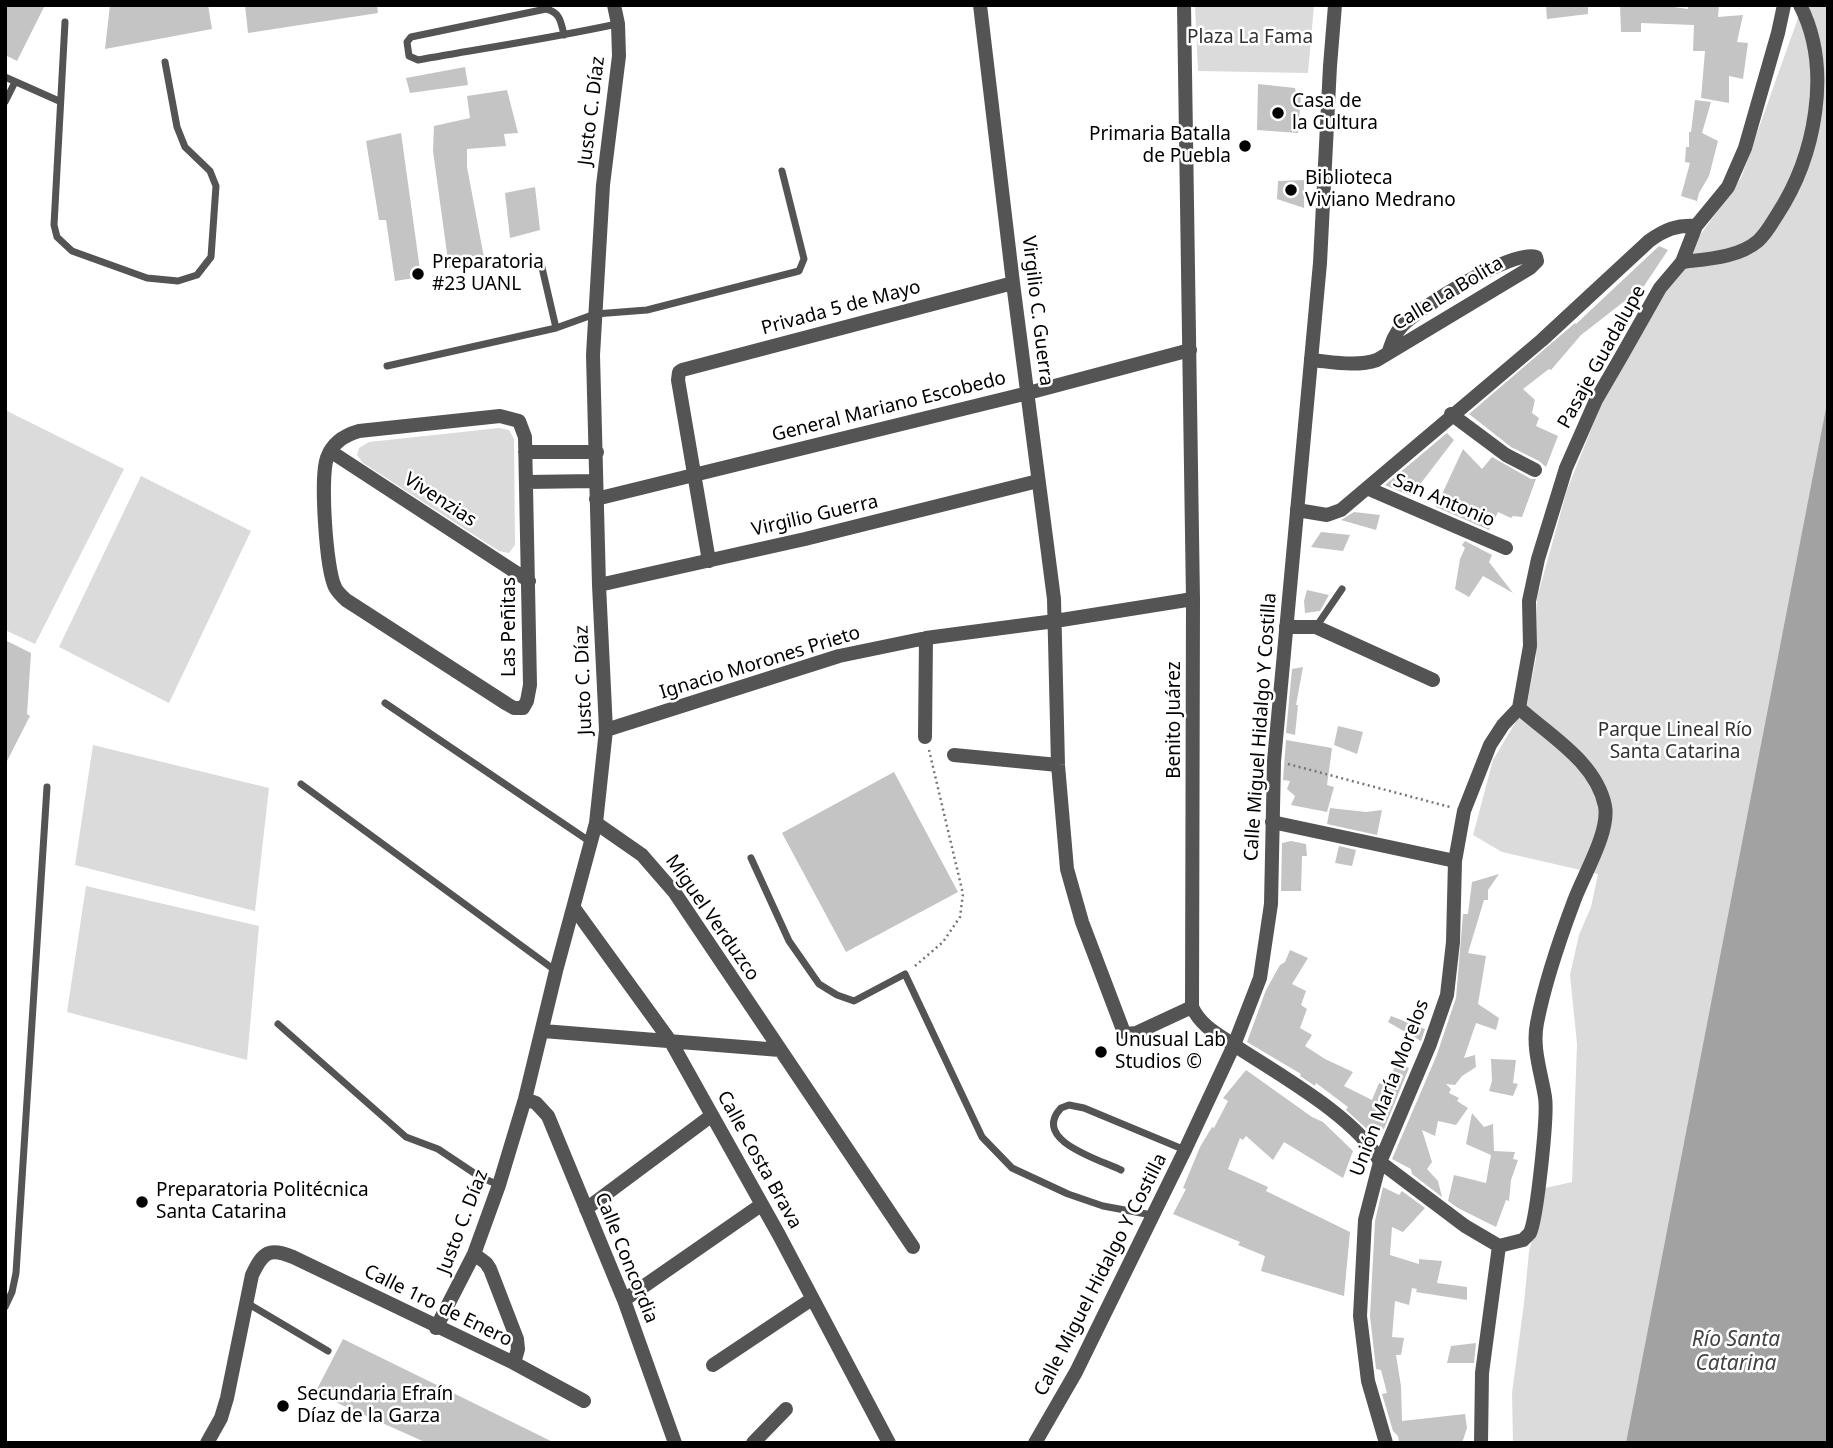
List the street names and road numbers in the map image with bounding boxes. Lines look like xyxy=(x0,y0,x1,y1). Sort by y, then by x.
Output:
street label: Justo C. Díaz xyxy=(574,55,610,167)
street label: Virgilio C. Guerra xyxy=(1016,235,1058,387)
street label: Calle La Bolita xyxy=(1389,252,1507,336)
street label: Privada 5 de Mayo xyxy=(759,276,923,340)
street label: Pasaje Guadalupe xyxy=(1553,281,1651,433)
street label: General Mariano Escobedo xyxy=(770,367,1008,447)
street label: Vivenzias xyxy=(399,468,481,532)
street label: San Antonio xyxy=(1390,469,1498,533)
street label: Virgilio Guerra xyxy=(750,490,880,542)
street label: Las Peñitas xyxy=(499,577,521,677)
street label: Calle Miguel Hidalgo Y Costilla xyxy=(1240,592,1282,862)
street label: Ignacio Morones Prieto xyxy=(657,622,863,704)
street label: Justo C. Díaz xyxy=(571,625,597,735)
street label: Benito Juárez xyxy=(1164,661,1186,779)
street label: Miguel Verduzco xyxy=(660,851,764,985)
street label: Unión María Morelos xyxy=(1346,996,1434,1180)
street label: Calle Costa Brava xyxy=(712,1087,806,1233)
street label: Calle Miguel Hidalgo Y Costilla xyxy=(1030,1150,1172,1400)
street label: Justo C. Díaz xyxy=(433,1167,493,1277)
street label: Calle Concordia xyxy=(589,1189,663,1327)
street label: Calle 1ro de Enero xyxy=(360,1260,516,1352)

